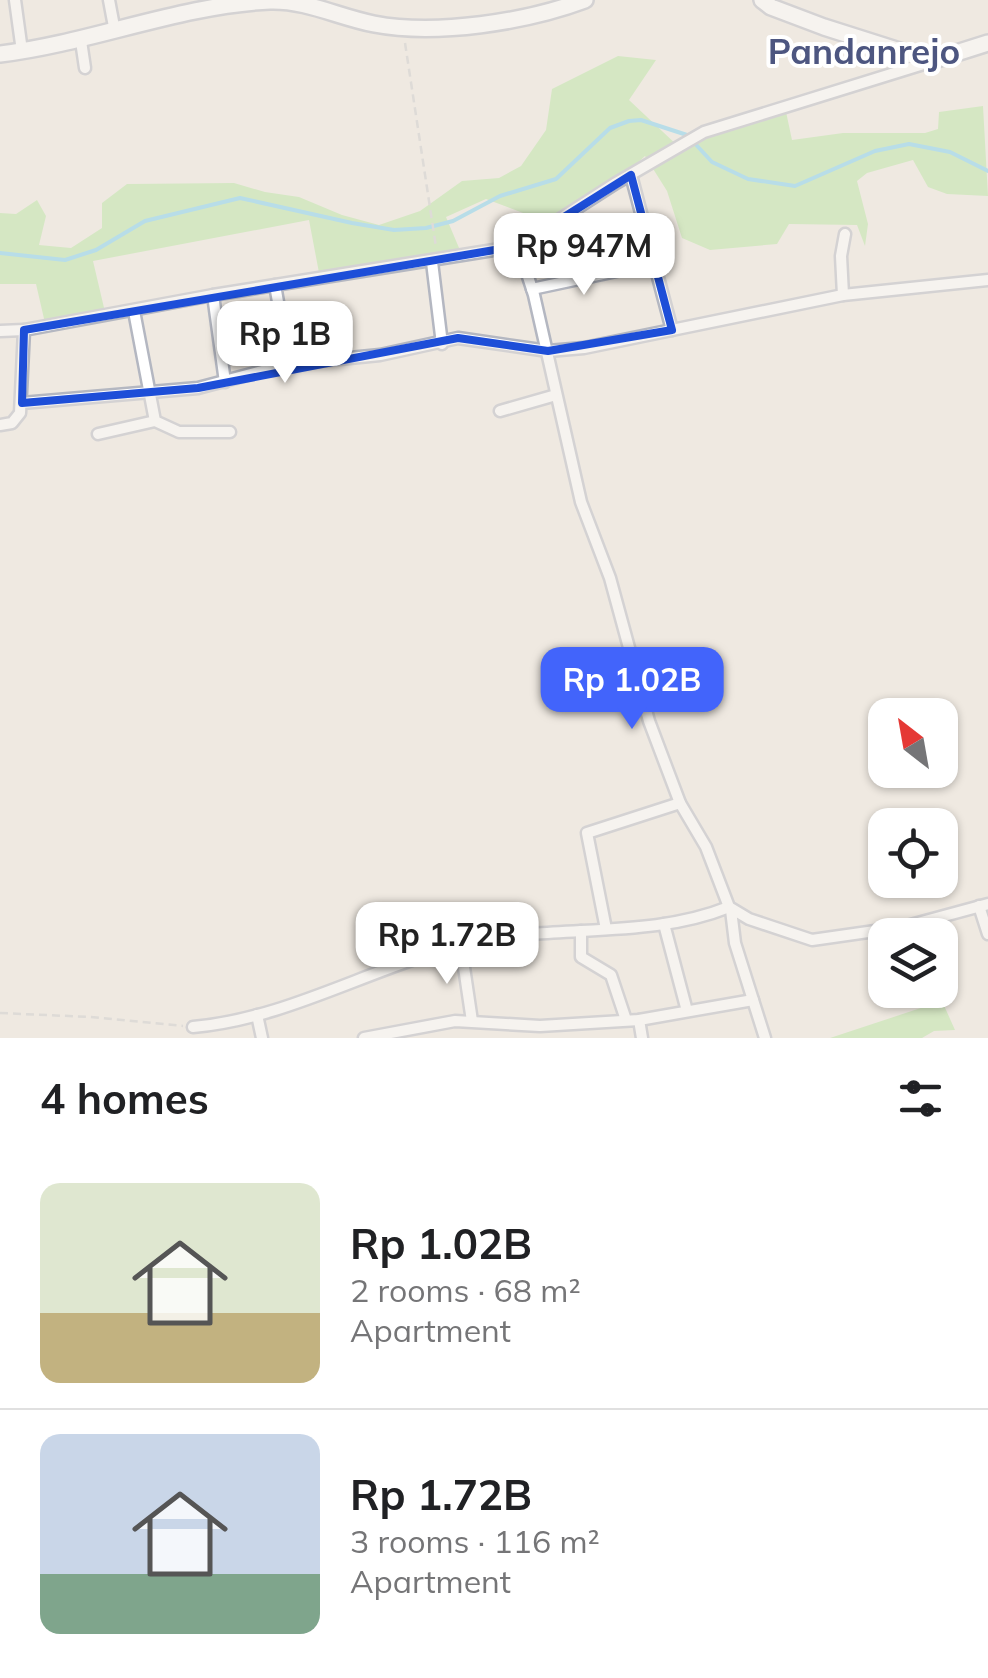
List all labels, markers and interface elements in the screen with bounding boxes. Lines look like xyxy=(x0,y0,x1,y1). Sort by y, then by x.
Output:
district label: Pandanrejo xyxy=(768,29,960,73)
pin: Rp 947M xyxy=(492,213,676,298)
text: Rp 947M xyxy=(516,225,652,265)
pin: Rp 1B xyxy=(215,301,355,386)
text: Rp 1B xyxy=(239,313,331,353)
pin: Rp 1.02B xyxy=(529,647,735,732)
text: Rp 1.02B xyxy=(563,659,701,699)
north arrow xyxy=(868,698,958,788)
map controls xyxy=(868,698,958,1008)
button: locate xyxy=(868,808,958,898)
pin: Rp 1.72B xyxy=(344,902,550,987)
text: Rp 1.72B xyxy=(378,914,516,954)
button: layers xyxy=(868,918,958,1008)
icon: filters xyxy=(893,1071,948,1126)
text: 4 homes xyxy=(40,1072,209,1125)
text: Rp 1.02B xyxy=(350,1217,532,1270)
icon: home xyxy=(120,1223,240,1343)
text: 2 rooms · 68 m² xyxy=(350,1270,581,1310)
text: Apartment xyxy=(350,1310,511,1350)
text: Rp 1.72B xyxy=(350,1468,532,1521)
icon: home xyxy=(120,1474,240,1594)
text: 3 rooms · 116 m² xyxy=(350,1521,600,1561)
text: Apartment xyxy=(350,1561,511,1601)

